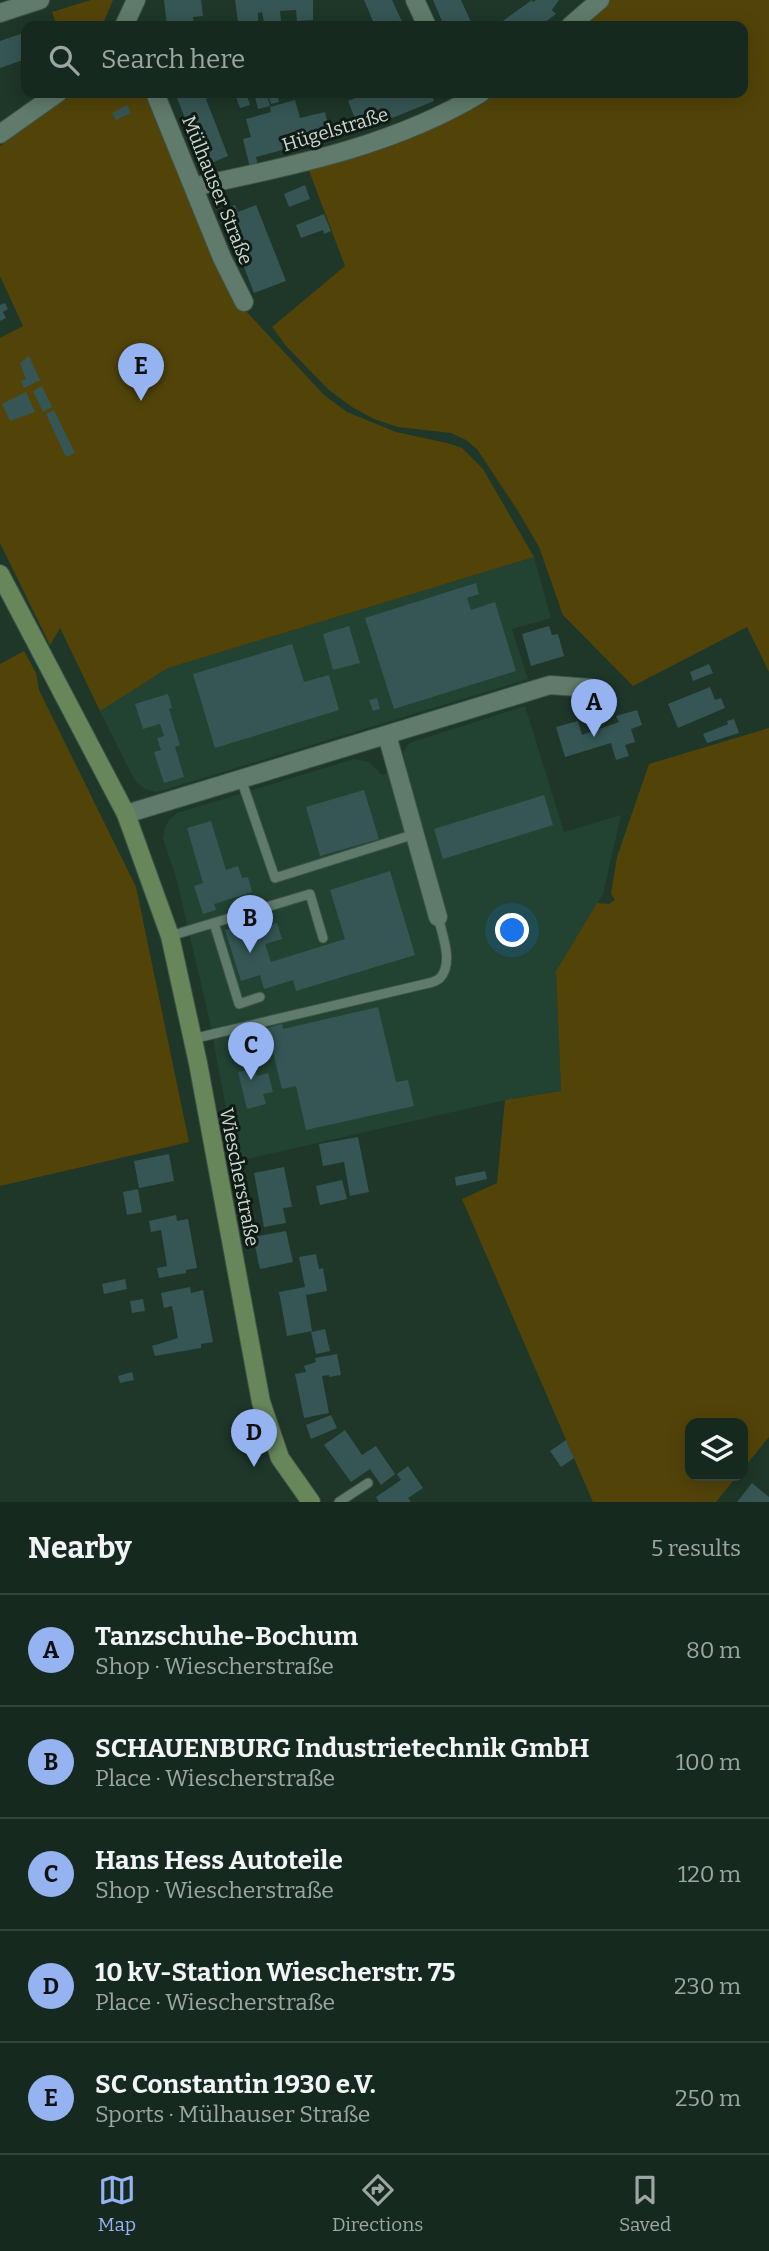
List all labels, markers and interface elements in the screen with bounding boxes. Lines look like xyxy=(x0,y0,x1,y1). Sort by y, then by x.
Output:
search box xyxy=(21,21,748,98)
icon: search xyxy=(45,41,83,79)
text: Search here xyxy=(101,44,245,75)
street label: Hügelstraße xyxy=(279,102,391,157)
street label: Mülhauser Straße xyxy=(177,112,258,268)
pin: E xyxy=(118,343,164,401)
pin: A xyxy=(571,679,617,737)
pin: B xyxy=(227,895,273,953)
your location xyxy=(495,913,529,947)
pin: C xyxy=(228,1022,274,1080)
street label: Wiescherstraße xyxy=(215,1106,264,1248)
pin: D xyxy=(231,1409,277,1467)
map controls xyxy=(685,1418,748,1481)
button: layers xyxy=(685,1418,748,1481)
text: Nearby xyxy=(28,1530,132,1566)
text: 5 results xyxy=(651,1534,741,1562)
text: Tanzschuhe-Bochum xyxy=(95,1621,358,1652)
text: A xyxy=(43,1636,59,1664)
text: 80 m xyxy=(686,1636,741,1664)
text: Shop · Wiescherstraße xyxy=(95,1652,334,1680)
text: SCHAUENBURG Industrietechnik GmbH xyxy=(95,1733,590,1764)
text: B xyxy=(44,1748,58,1776)
text: 100 m xyxy=(676,1748,741,1776)
text: Place · Wiescherstraße xyxy=(95,1764,335,1792)
text: Hans Hess Autoteile xyxy=(95,1845,343,1876)
text: C xyxy=(44,1860,58,1888)
text: 120 m xyxy=(678,1860,741,1888)
text: Shop · Wiescherstraße xyxy=(95,1876,334,1904)
text: 10 kV-Station Wiescherstr. 75 xyxy=(95,1957,456,1988)
text: D xyxy=(43,1972,59,2000)
text: 230 m xyxy=(674,1972,741,2000)
text: Place · Wiescherstraße xyxy=(95,1988,335,2016)
text: SC Constantin 1930 e.V. xyxy=(95,2069,376,2100)
text: E xyxy=(44,2084,58,2112)
text: 250 m xyxy=(675,2084,741,2112)
text: Sports · Mülhauser Straße xyxy=(95,2100,370,2128)
tab: Map xyxy=(98,2171,136,2236)
tab: Directions xyxy=(332,2171,423,2236)
tab: Saved xyxy=(619,2171,671,2236)

